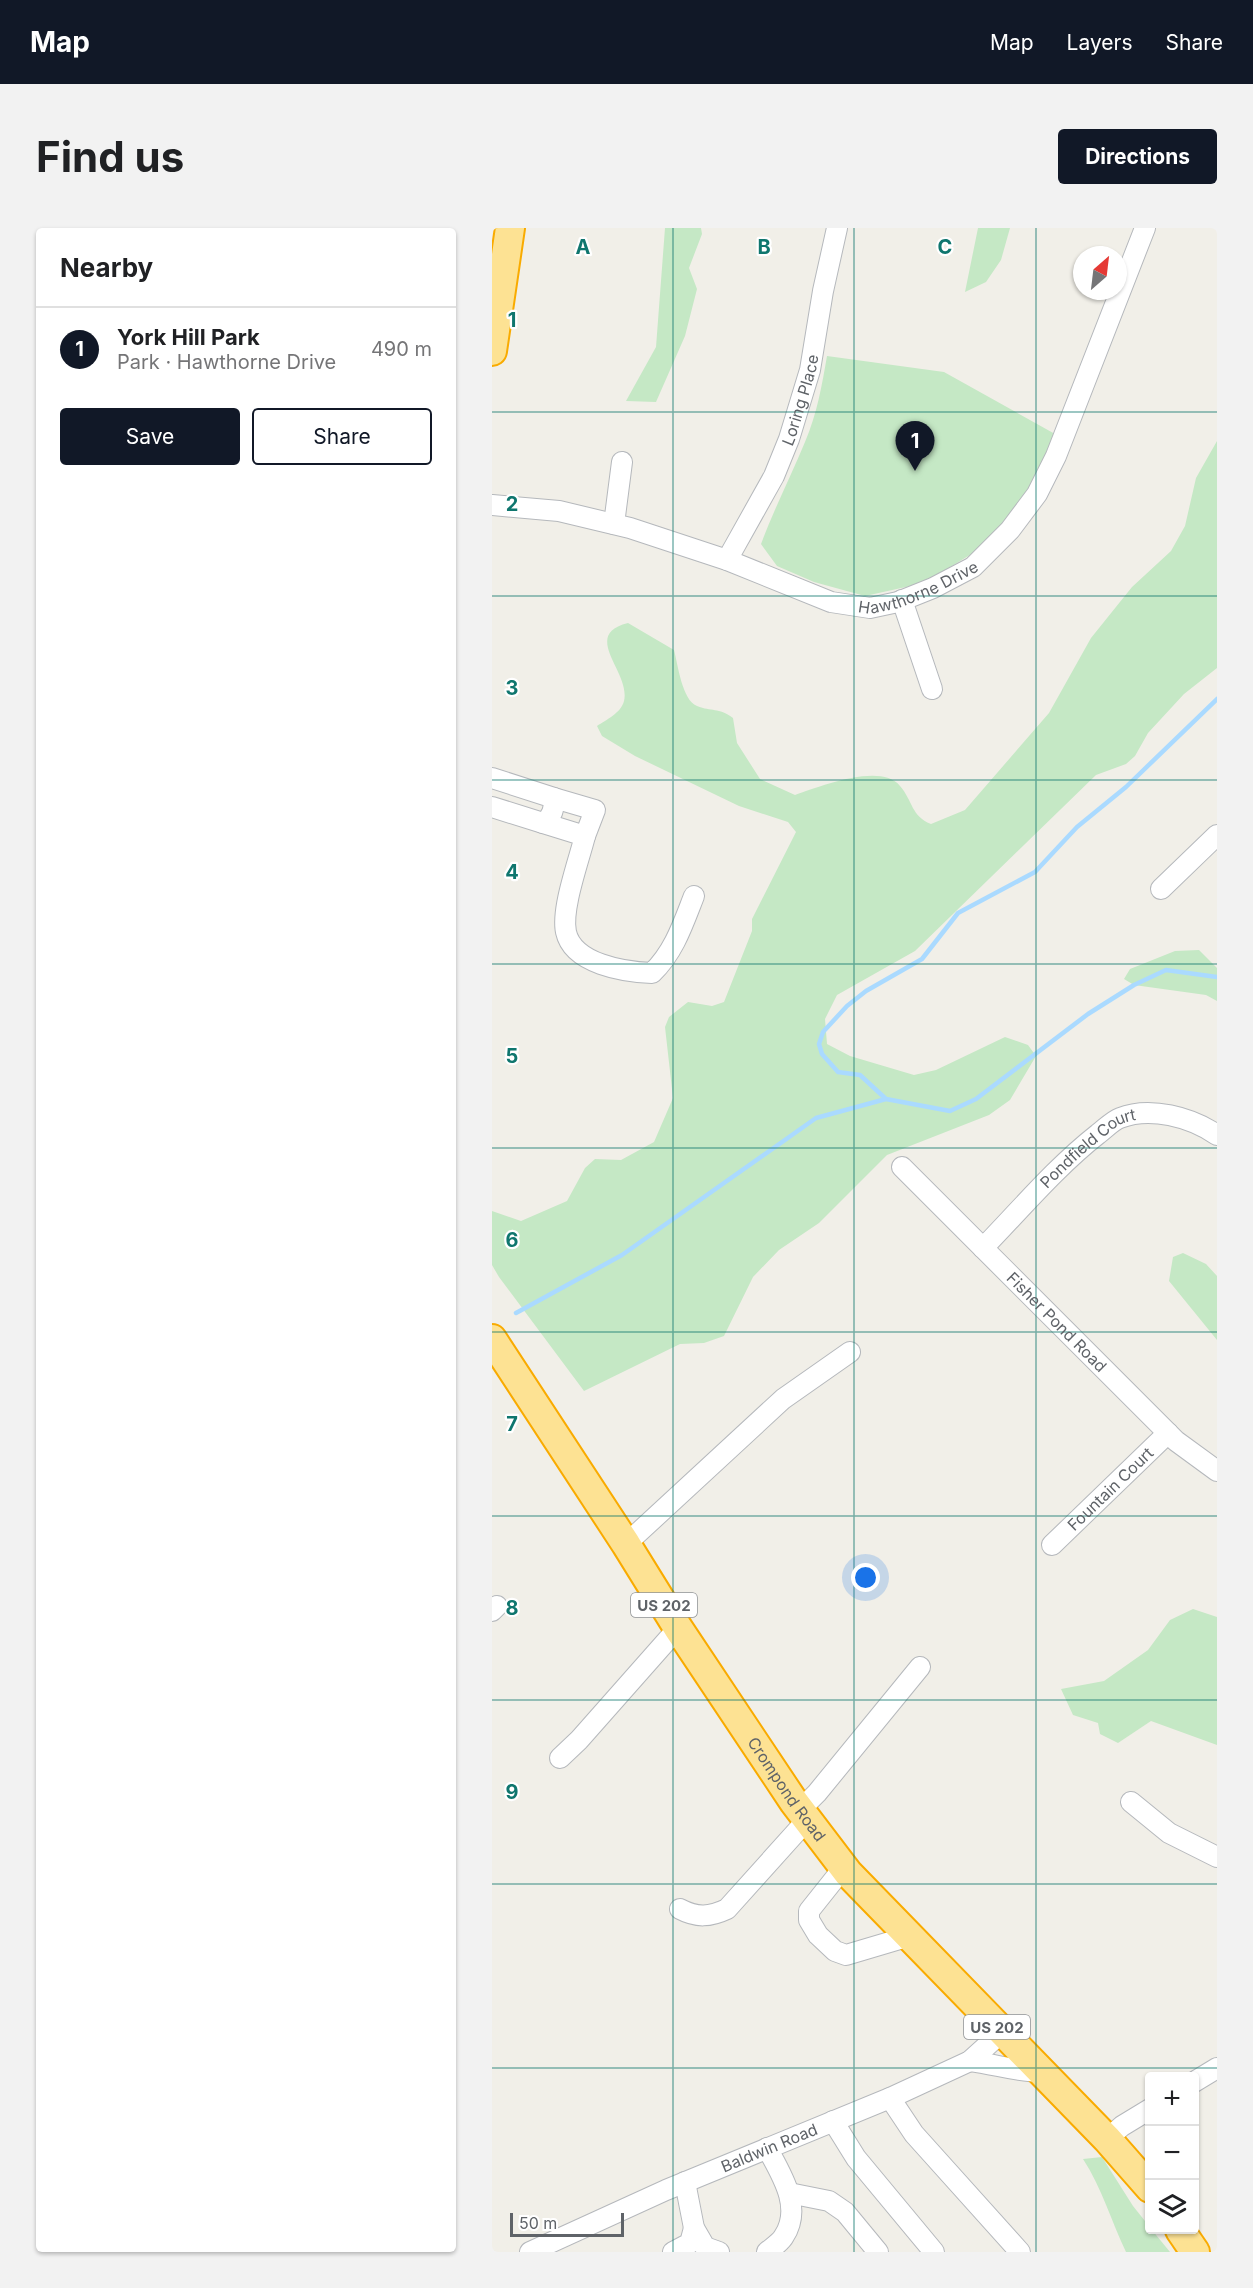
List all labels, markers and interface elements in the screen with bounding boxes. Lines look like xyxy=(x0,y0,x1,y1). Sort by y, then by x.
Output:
text: Map xyxy=(30,25,90,59)
text: Map xyxy=(990,30,1034,55)
text: Layers xyxy=(1067,30,1133,55)
text: Share xyxy=(1166,30,1223,55)
button: Directions xyxy=(1058,129,1217,184)
text: Find us xyxy=(36,131,184,182)
text: A xyxy=(576,235,591,259)
text: B xyxy=(757,235,771,259)
text: C xyxy=(938,235,952,259)
north arrow xyxy=(1073,246,1127,300)
text: Nearby xyxy=(60,252,153,283)
text: 1 xyxy=(508,308,516,332)
text: York Hill Park xyxy=(117,324,260,350)
text: 1 xyxy=(75,337,84,361)
text: 490 m xyxy=(371,337,432,361)
text: Park · Hawthorne Drive xyxy=(117,350,336,374)
street label: Loring Place xyxy=(777,353,822,449)
button: Save xyxy=(60,408,240,465)
button: Share xyxy=(252,408,432,465)
pin: 1 xyxy=(896,422,934,471)
text: 2 xyxy=(506,492,518,516)
street label: Hawthorne Drive xyxy=(857,556,981,618)
text: 3 xyxy=(506,676,518,700)
text: 4 xyxy=(505,860,519,884)
text: 5 xyxy=(506,1044,518,1068)
street label: Pondfield Court xyxy=(1035,1104,1137,1192)
text: 6 xyxy=(506,1228,519,1252)
street label: Fisher Pond Road xyxy=(1003,1268,1111,1376)
text: 7 xyxy=(506,1412,518,1436)
street label: Fountain Court xyxy=(1063,1443,1157,1535)
your location xyxy=(851,1563,880,1592)
road number: US 202 xyxy=(631,1593,697,1617)
text: 8 xyxy=(505,1596,519,1620)
street label: Crompond Road xyxy=(743,1733,830,1845)
text: 9 xyxy=(506,1780,519,1804)
road number: US 202 xyxy=(964,2015,1030,2039)
map controls xyxy=(1145,2072,1199,2234)
button: + xyxy=(1145,2072,1199,2126)
street label: Baldwin Road xyxy=(718,2119,820,2176)
button: − xyxy=(1145,2126,1199,2180)
button: layers xyxy=(1145,2180,1199,2234)
scale bar xyxy=(510,2210,624,2238)
text: 50 m xyxy=(519,2213,557,2233)

